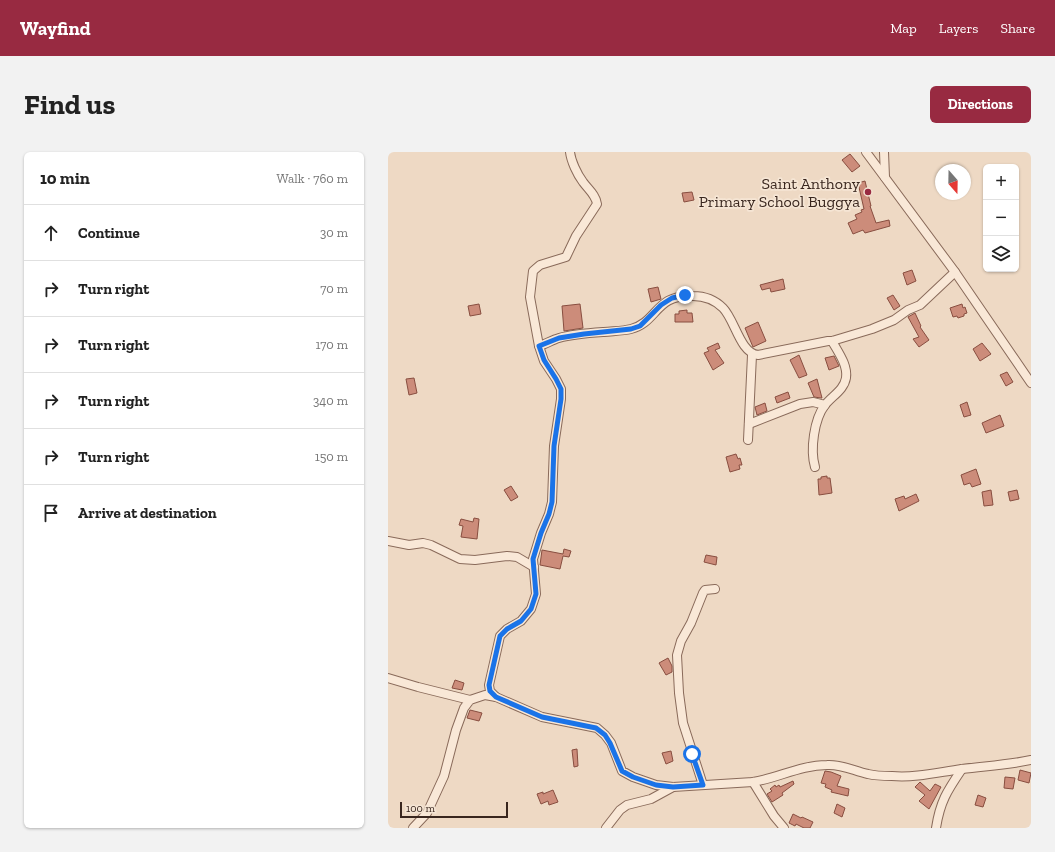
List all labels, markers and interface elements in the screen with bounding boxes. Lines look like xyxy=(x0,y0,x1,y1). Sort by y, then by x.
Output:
text: Wayfind xyxy=(20,17,91,40)
text: Map xyxy=(890,20,917,37)
text: Layers xyxy=(939,20,978,37)
text: Share xyxy=(1000,20,1035,37)
button: Directions xyxy=(930,86,1031,123)
text: Find us xyxy=(24,88,115,121)
north arrow xyxy=(935,164,971,200)
map controls xyxy=(983,164,1019,272)
button: + xyxy=(983,164,1019,200)
text: 10 min xyxy=(40,168,90,188)
text: Walk · 760 m xyxy=(276,171,348,186)
place label: Saint Anthony Primary School Buggya xyxy=(699,174,861,211)
marker: Saint Anthony Primary School Buggya xyxy=(863,187,873,197)
button: − xyxy=(983,200,1019,236)
icon: ahead xyxy=(40,222,62,244)
text: Continue xyxy=(78,224,140,242)
text: 30 m xyxy=(320,225,348,240)
button: layers xyxy=(983,236,1019,272)
icon: right xyxy=(40,278,62,300)
text: Turn right xyxy=(78,280,149,298)
text: 70 m xyxy=(320,281,348,296)
route end xyxy=(676,286,694,304)
icon: right xyxy=(40,334,62,356)
text: Turn right xyxy=(78,336,149,354)
text: 170 m xyxy=(315,337,348,352)
icon: right xyxy=(40,390,62,412)
text: Turn right xyxy=(78,392,149,410)
text: 340 m xyxy=(313,393,348,408)
icon: right xyxy=(40,446,62,468)
text: Turn right xyxy=(78,448,149,466)
text: 150 m xyxy=(315,449,348,464)
icon: arrive xyxy=(40,502,62,524)
text: Arrive at destination xyxy=(78,504,217,522)
route start xyxy=(683,745,701,763)
scale bar xyxy=(400,800,508,819)
text: 100 m xyxy=(406,802,435,815)

